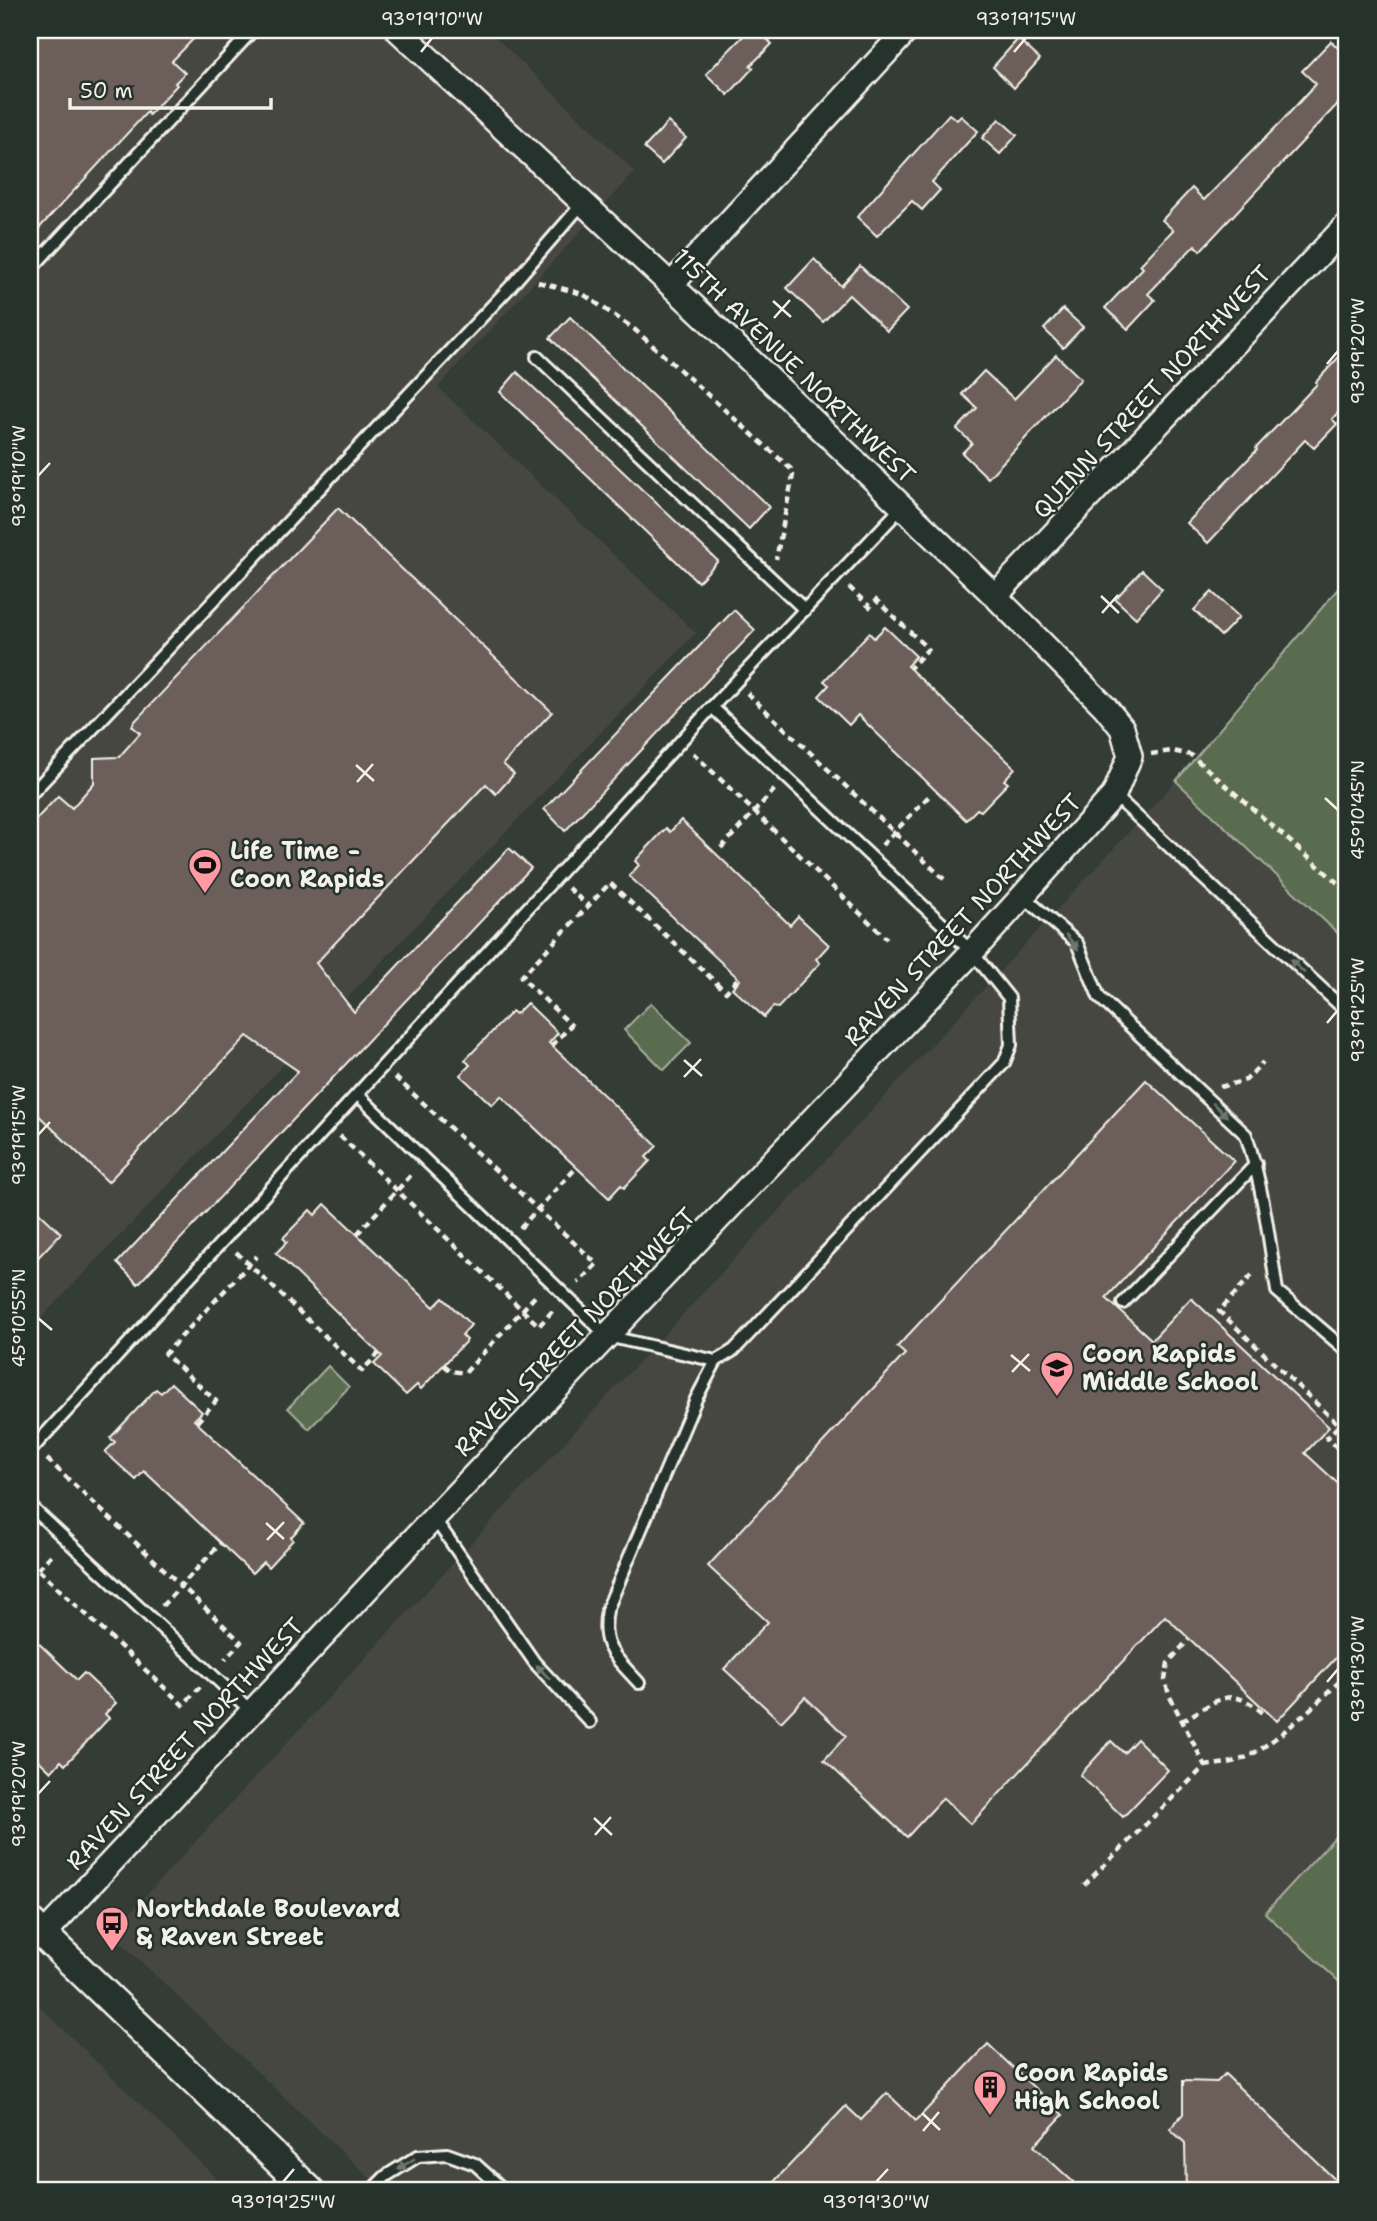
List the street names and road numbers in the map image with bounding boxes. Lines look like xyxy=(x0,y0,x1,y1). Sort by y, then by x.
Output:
street label: 115TH AVENUE NORTHWEST xyxy=(666,241,922,491)
street label: QUINN STREET NORTHWEST xyxy=(1026,258,1278,526)
street label: RAVEN STREET NORTHWEST xyxy=(837,787,1089,1053)
street label: RAVEN STREET NORTHWEST xyxy=(447,1200,703,1463)
street label: RAVEN STREET NORTHWEST xyxy=(59,1611,311,1877)

